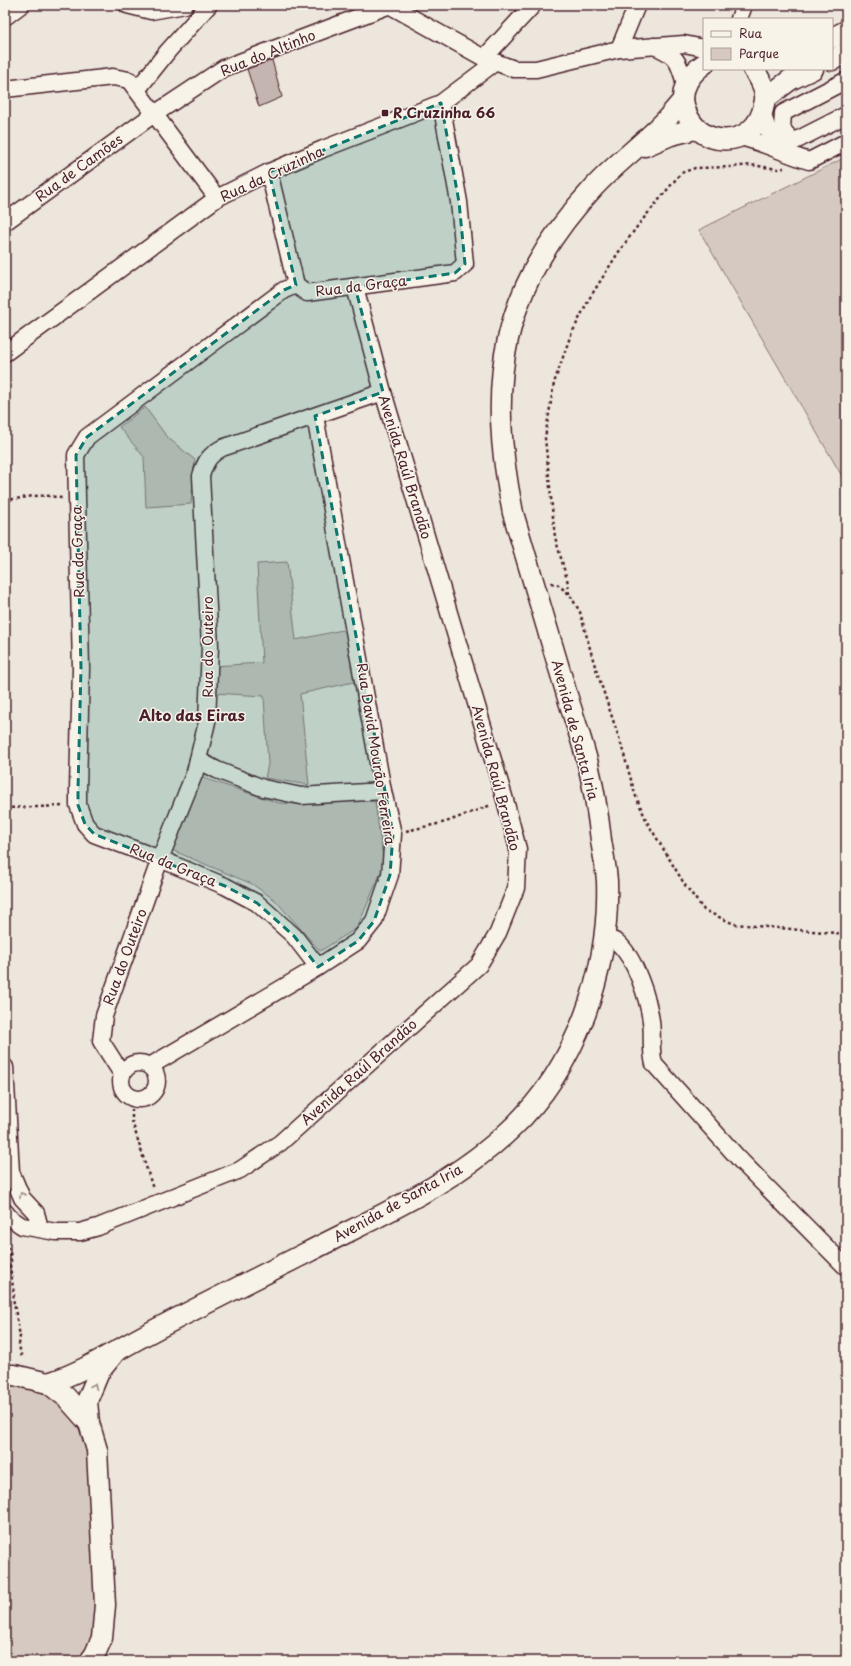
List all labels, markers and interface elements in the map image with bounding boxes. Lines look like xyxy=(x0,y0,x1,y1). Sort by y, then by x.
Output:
legend xyxy=(703,18,833,70)
street label: Rua do Altinho xyxy=(217,24,319,81)
text: Rua xyxy=(739,24,763,42)
text: Parque xyxy=(739,44,779,62)
place label: R Cruzinha 66 xyxy=(393,102,495,123)
marker: R Cruzinha 66 xyxy=(380,108,390,118)
street label: Rua de Camões xyxy=(31,129,127,207)
street label: Rua da Cruzinha xyxy=(216,140,327,207)
street label: Rua da Graça xyxy=(314,269,408,302)
street label: Avenida Raúl Brandão xyxy=(374,392,438,542)
street label: Rua da Graça xyxy=(65,505,90,598)
street label: Rua do Outeiro xyxy=(197,596,218,698)
street label: Avenida de Santa Iria xyxy=(547,657,604,803)
street label: Rua David Mourão Ferreira xyxy=(352,661,401,847)
district label: Alto das Eiras xyxy=(139,703,245,726)
street label: Avenida Raúl Brandão xyxy=(467,703,526,853)
street label: Rua da Graça xyxy=(127,838,220,892)
street label: Rua do Outeiro xyxy=(97,905,152,1008)
street label: Avenida Raúl Brandão xyxy=(296,1013,422,1130)
street label: Avenida de Santa Iria xyxy=(329,1158,466,1247)
one-way arrow xyxy=(19,1192,26,1199)
one-way arrow xyxy=(89,1382,97,1389)

